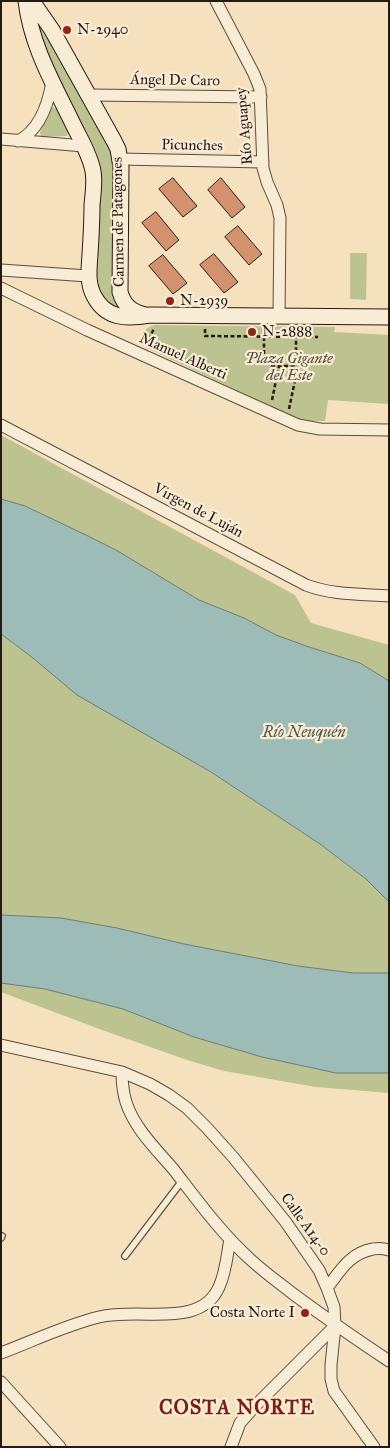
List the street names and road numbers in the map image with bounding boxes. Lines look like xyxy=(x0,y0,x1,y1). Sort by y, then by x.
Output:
street label: Ángel De Caro xyxy=(130,71,220,91)
street label: Río Aguapey xyxy=(233,86,257,166)
street label: Picunches xyxy=(161,136,223,156)
street label: Carmen de Patagones xyxy=(109,157,129,287)
street label: Manuel Alberti xyxy=(136,330,230,384)
street label: Virgen de Luján xyxy=(150,480,246,542)
street label: Calle A14-0 xyxy=(276,1190,334,1260)

